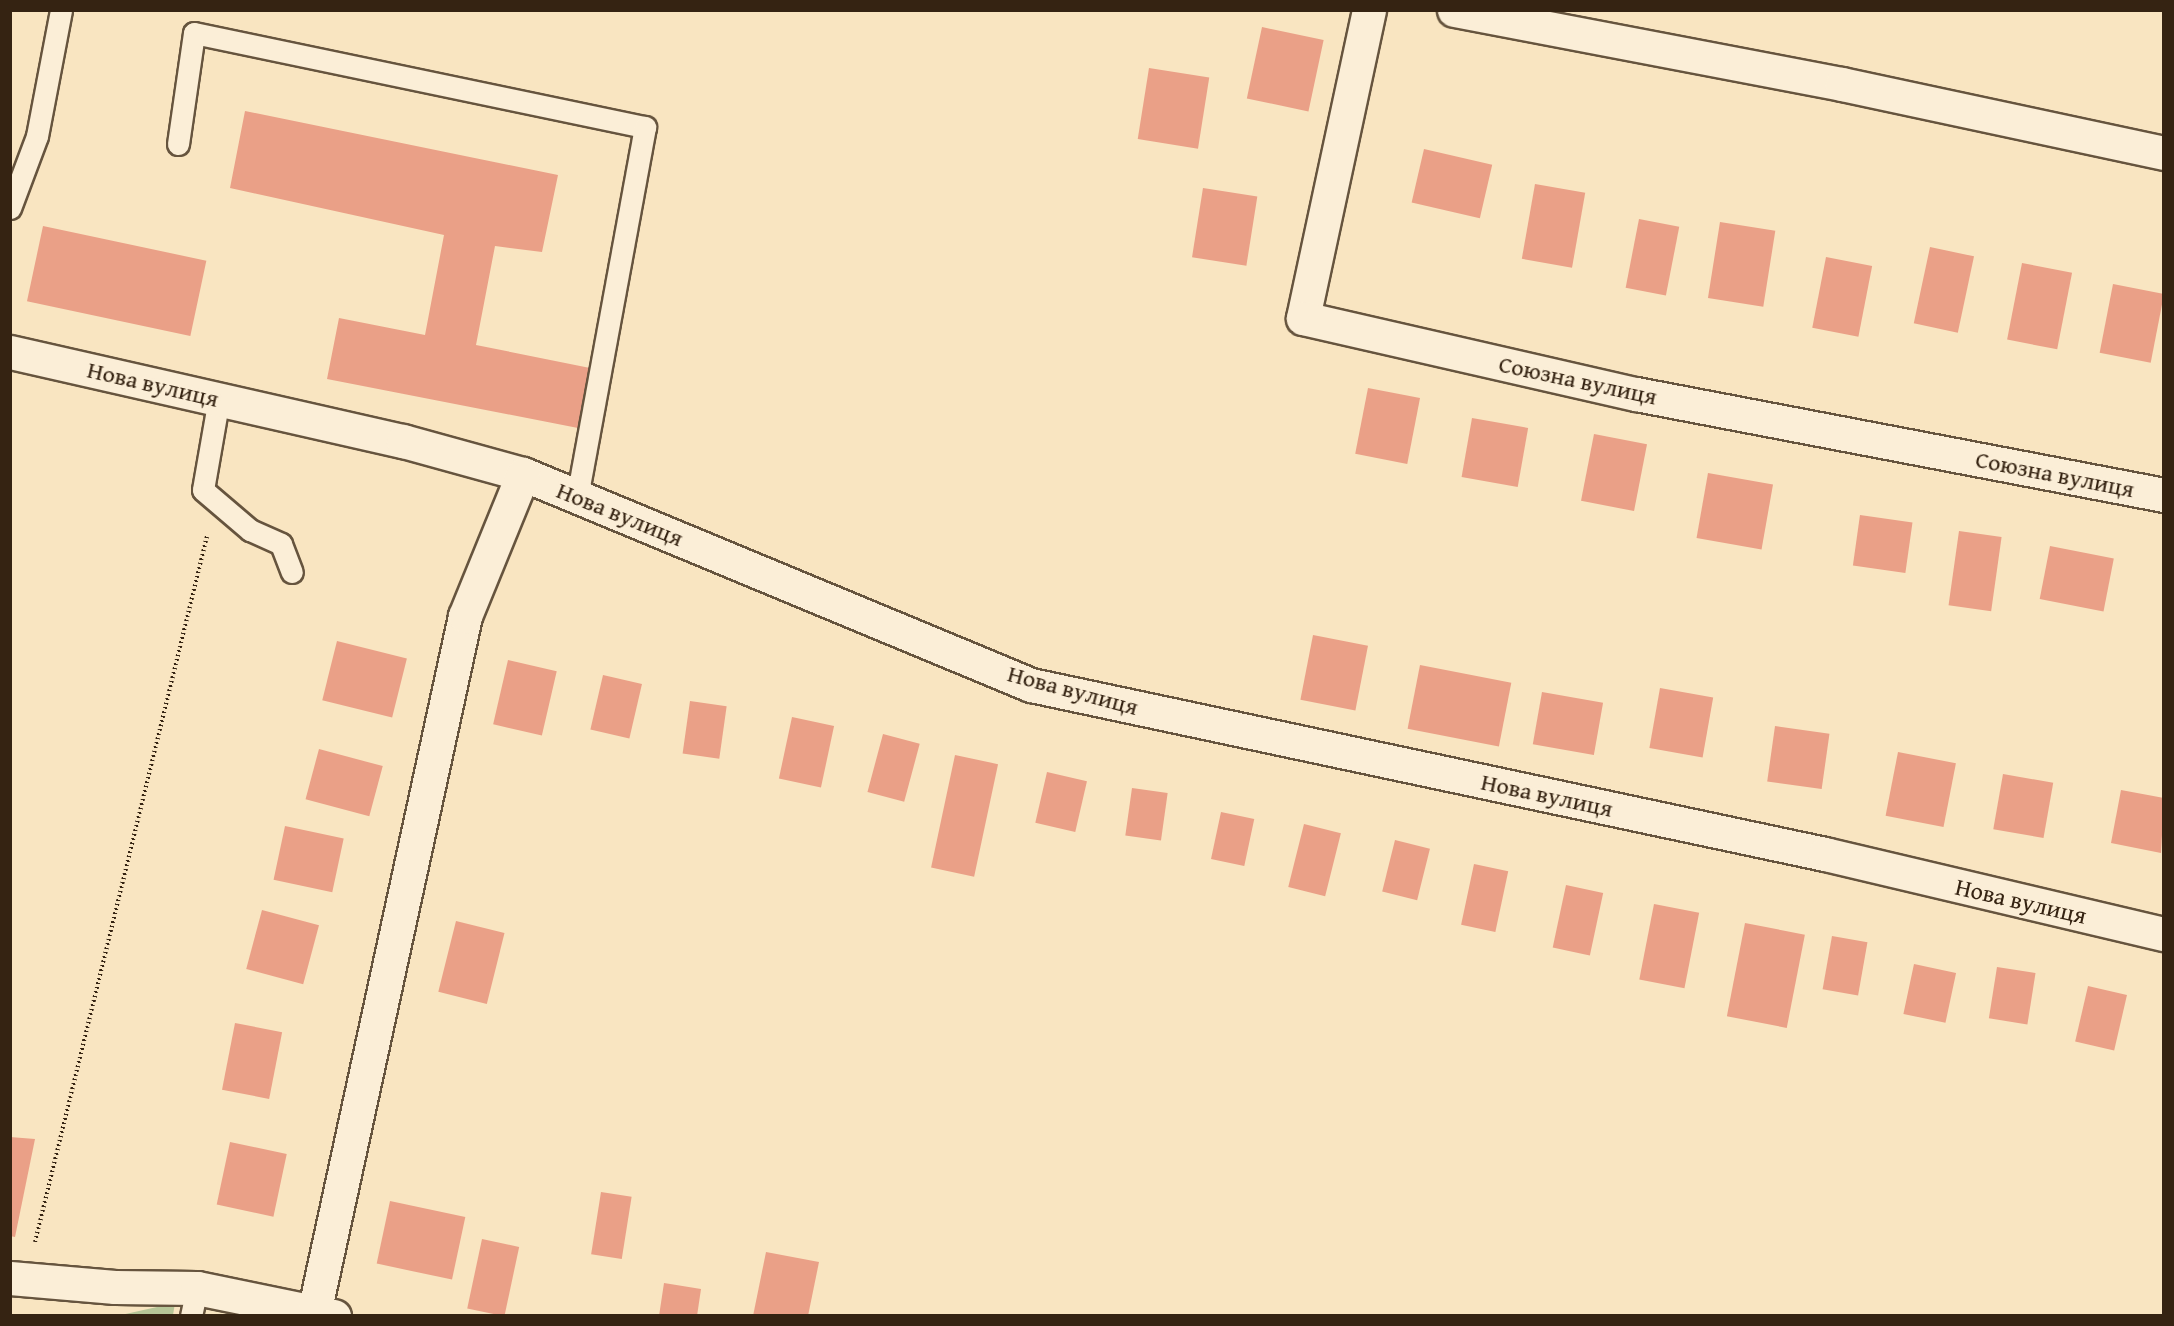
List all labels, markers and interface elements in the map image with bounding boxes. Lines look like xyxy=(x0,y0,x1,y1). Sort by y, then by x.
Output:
street label: Союзна вулиця xyxy=(1496,349,1660,411)
street label: Нова вулиця xyxy=(85,355,221,413)
street label: Союзна вулиця xyxy=(1973,445,2137,503)
street label: Нова вулиця xyxy=(553,476,687,552)
street label: Нова вулиця xyxy=(1005,659,1141,721)
street label: Нова вулиця xyxy=(1479,767,1615,823)
street label: Нова вулиця xyxy=(1953,872,2089,930)

